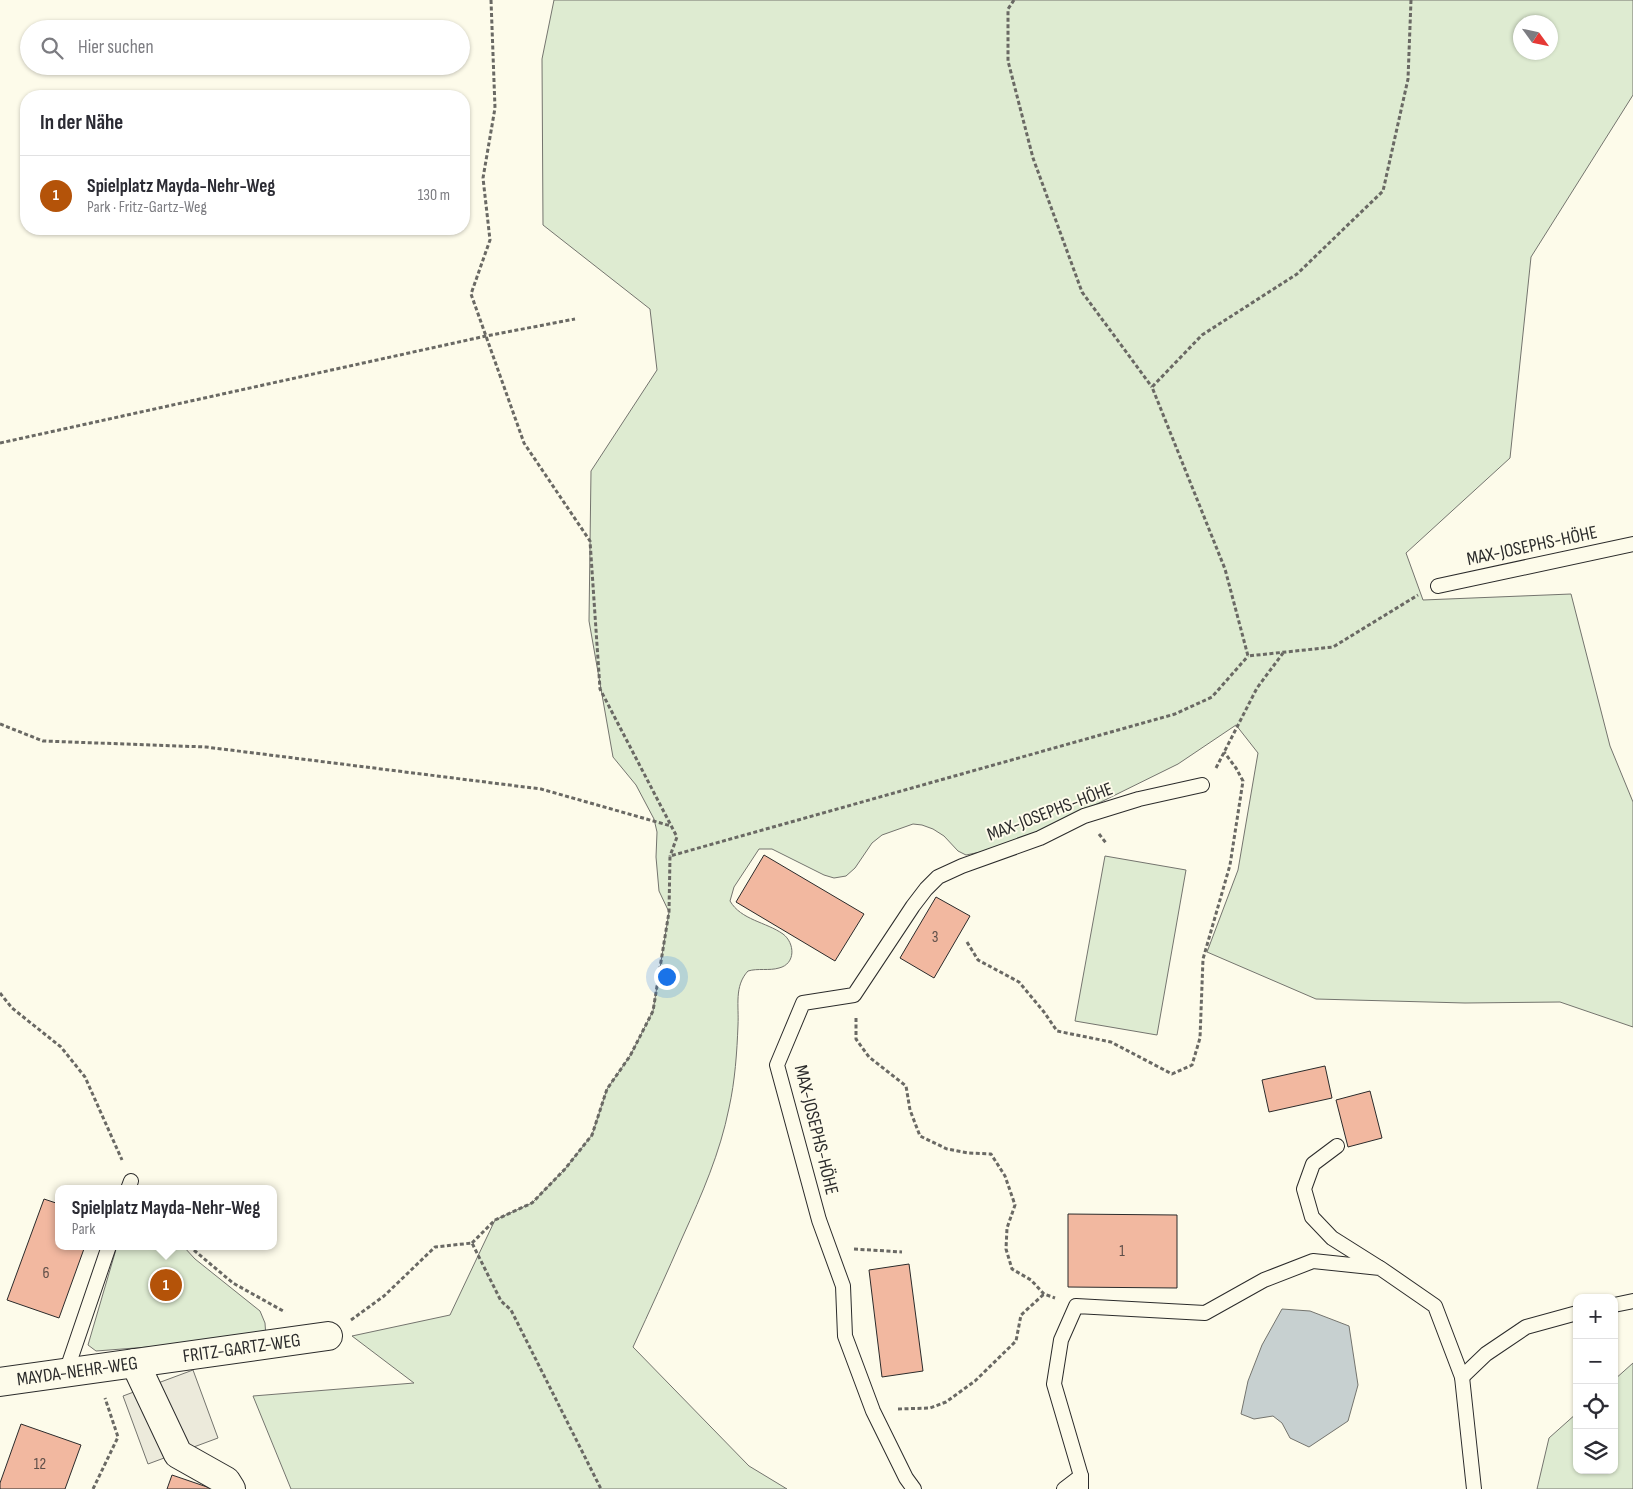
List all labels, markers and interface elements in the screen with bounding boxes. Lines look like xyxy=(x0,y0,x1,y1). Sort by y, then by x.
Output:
north arrow xyxy=(1513,15,1558,60)
search box xyxy=(20,20,470,75)
icon: search xyxy=(38,34,66,62)
text: Hier suchen xyxy=(78,36,154,59)
text: In der Nähe xyxy=(40,110,123,135)
text: Spielplatz Mayda-Nehr-Weg xyxy=(87,175,275,198)
text: 1 xyxy=(53,186,59,205)
text: 130 m xyxy=(418,186,450,205)
text: Park · Fritz-Gartz-Weg xyxy=(87,198,207,217)
street label: MAX-JOSEPHS-HÖHE xyxy=(1465,521,1599,571)
street label: MAX-JOSEPHS-HÖHE xyxy=(984,777,1116,847)
house number: 3 xyxy=(932,928,938,947)
your location xyxy=(654,964,680,990)
street label: MAX-JOSEPHS-HÖHE xyxy=(789,1063,843,1197)
popup xyxy=(55,1185,277,1250)
text: Spielplatz Mayda-Nehr-Weg xyxy=(72,1197,260,1220)
text: Park xyxy=(72,1220,95,1239)
house number: 1 xyxy=(1119,1242,1125,1261)
house number: 6 xyxy=(42,1264,50,1283)
pin: 1 xyxy=(150,1266,182,1304)
map controls xyxy=(1573,1294,1618,1474)
button: + xyxy=(1573,1294,1618,1339)
street label: FRITZ-GARTZ-WEG xyxy=(181,1328,302,1368)
button: − xyxy=(1573,1339,1618,1384)
street label: MAYDA-NEHR-WEG xyxy=(15,1351,139,1391)
button: locate xyxy=(1573,1384,1618,1429)
button: layers xyxy=(1573,1429,1618,1474)
house number: 12 xyxy=(34,1455,46,1474)

